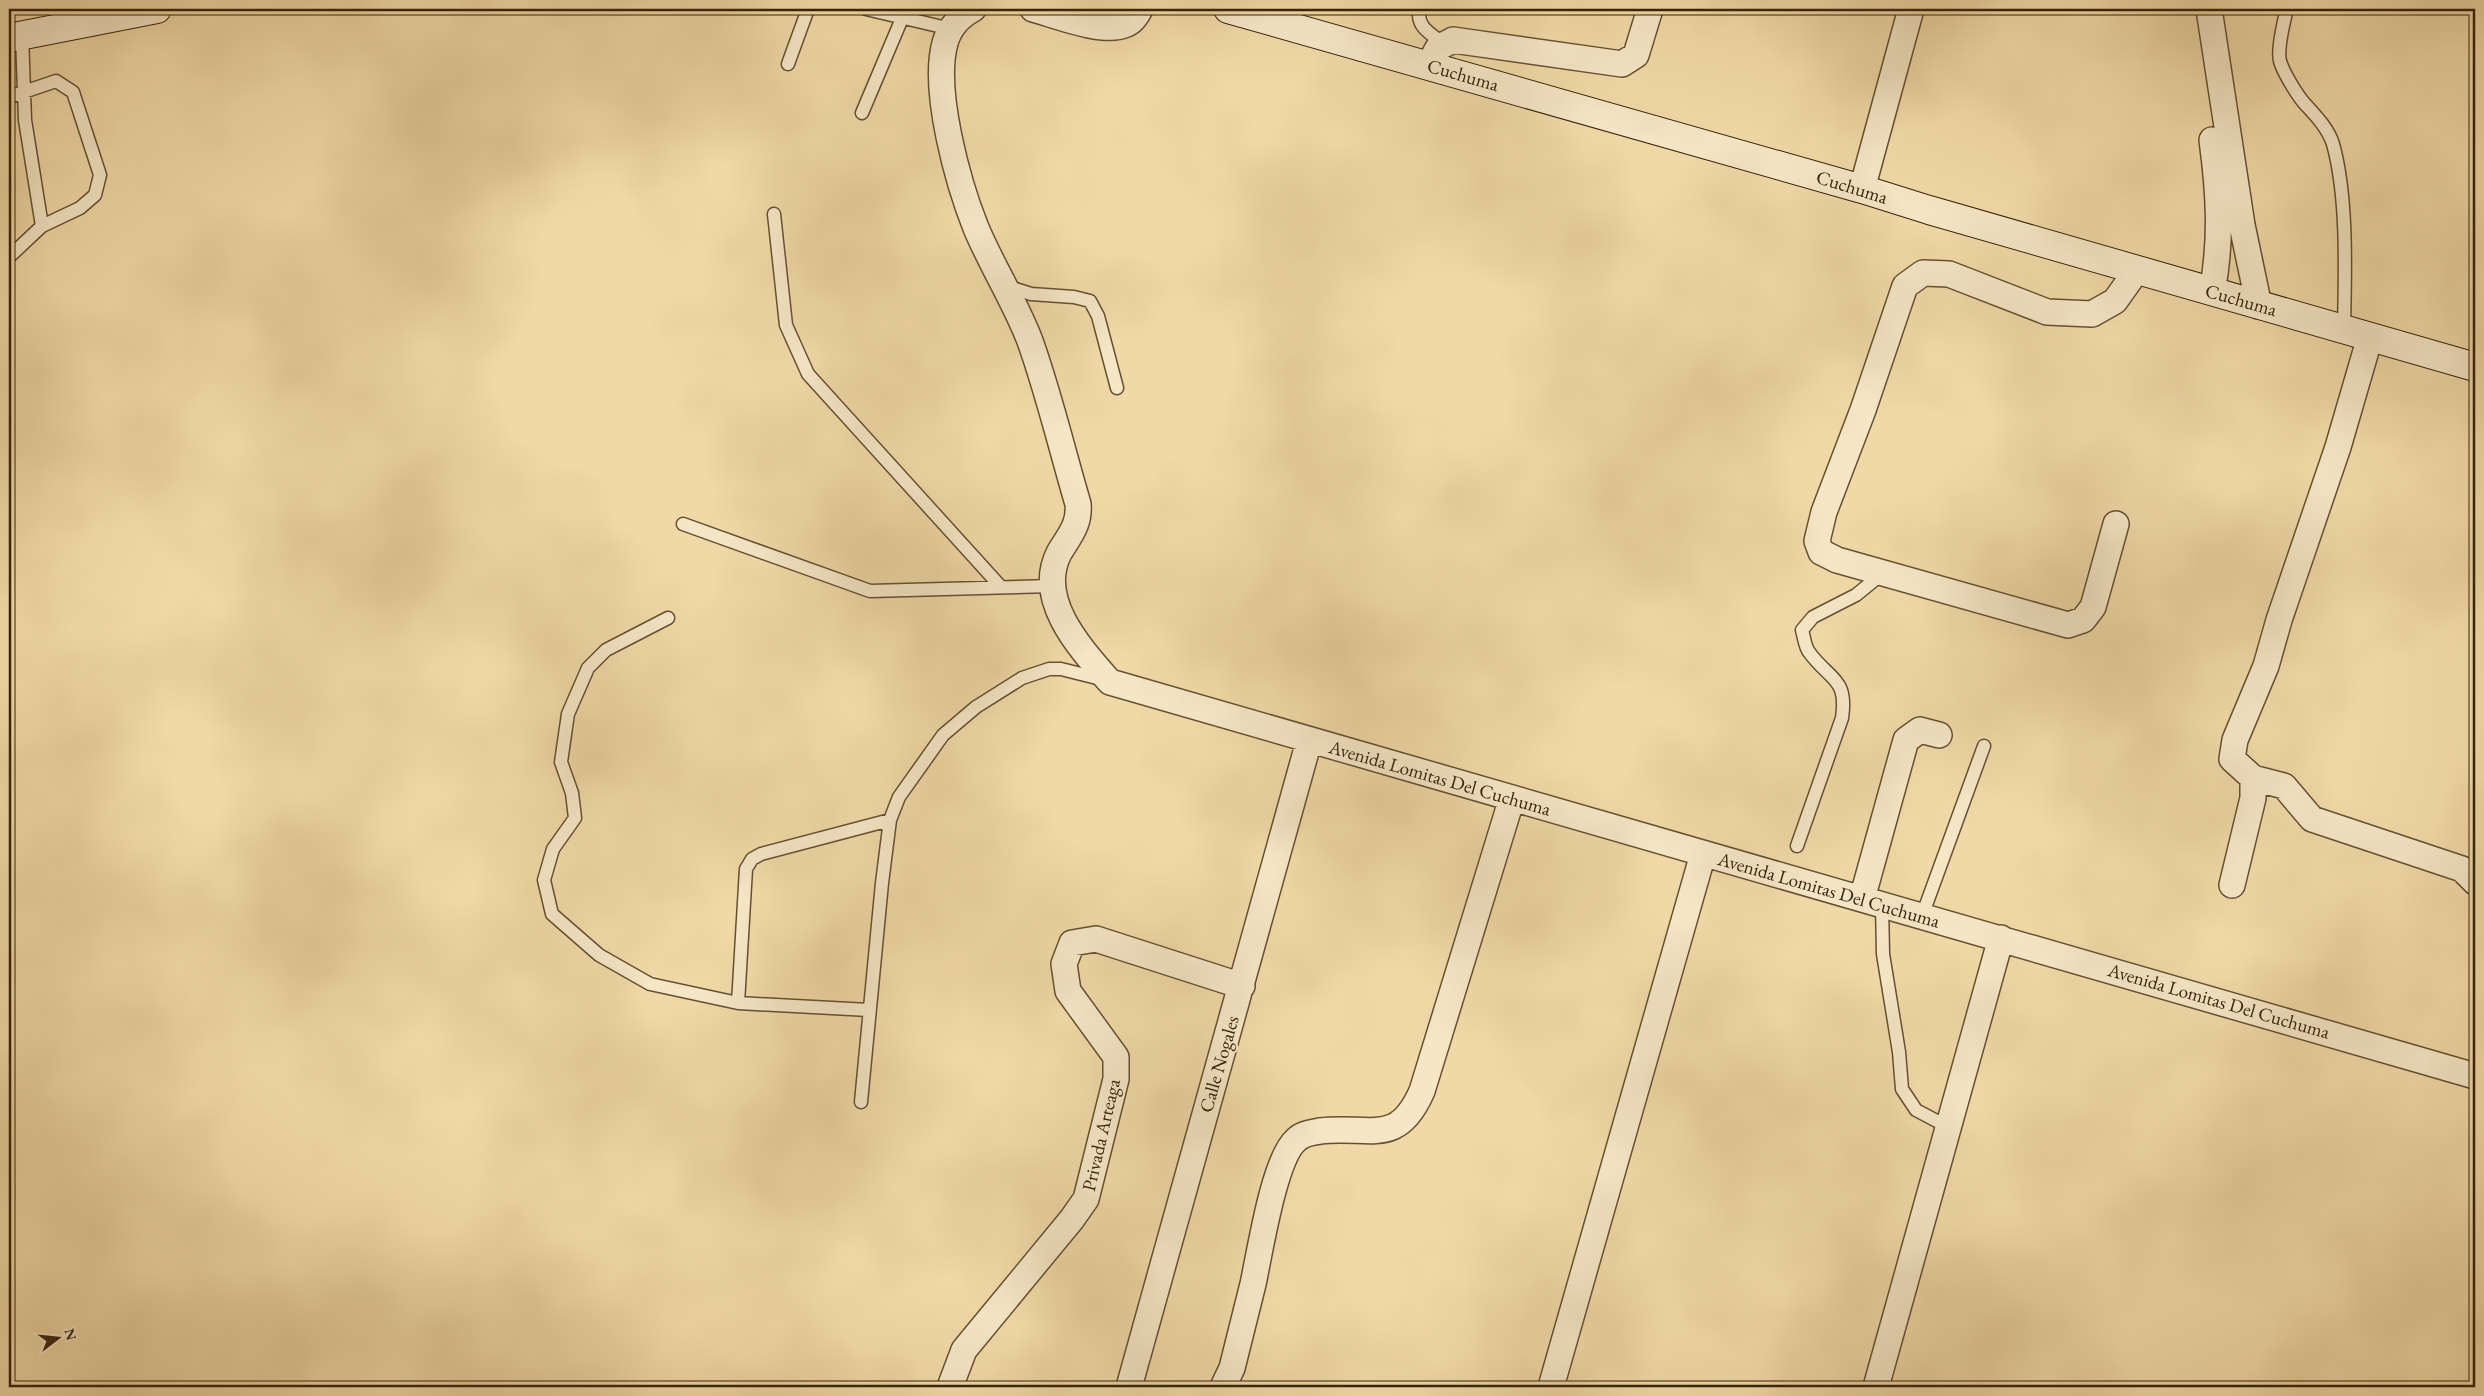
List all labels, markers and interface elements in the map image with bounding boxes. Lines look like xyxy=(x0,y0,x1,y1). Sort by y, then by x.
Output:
street label: Cuchuma xyxy=(1424,53,1502,97)
street label: Cuchuma xyxy=(1813,164,1891,210)
street label: Cuchuma xyxy=(2202,278,2280,322)
street label: Avenida Lomitas Del Cuchuma xyxy=(1325,734,1554,822)
street label: Avenida Lomitas Del Cuchuma xyxy=(1714,846,1943,934)
street label: Avenida Lomitas Del Cuchuma xyxy=(2104,957,2333,1045)
street label: Calle Nogales xyxy=(1193,1013,1245,1115)
street label: Privada Arteaga xyxy=(1076,1076,1126,1194)
north arrow xyxy=(32,1314,82,1364)
text: N xyxy=(60,1326,81,1343)

